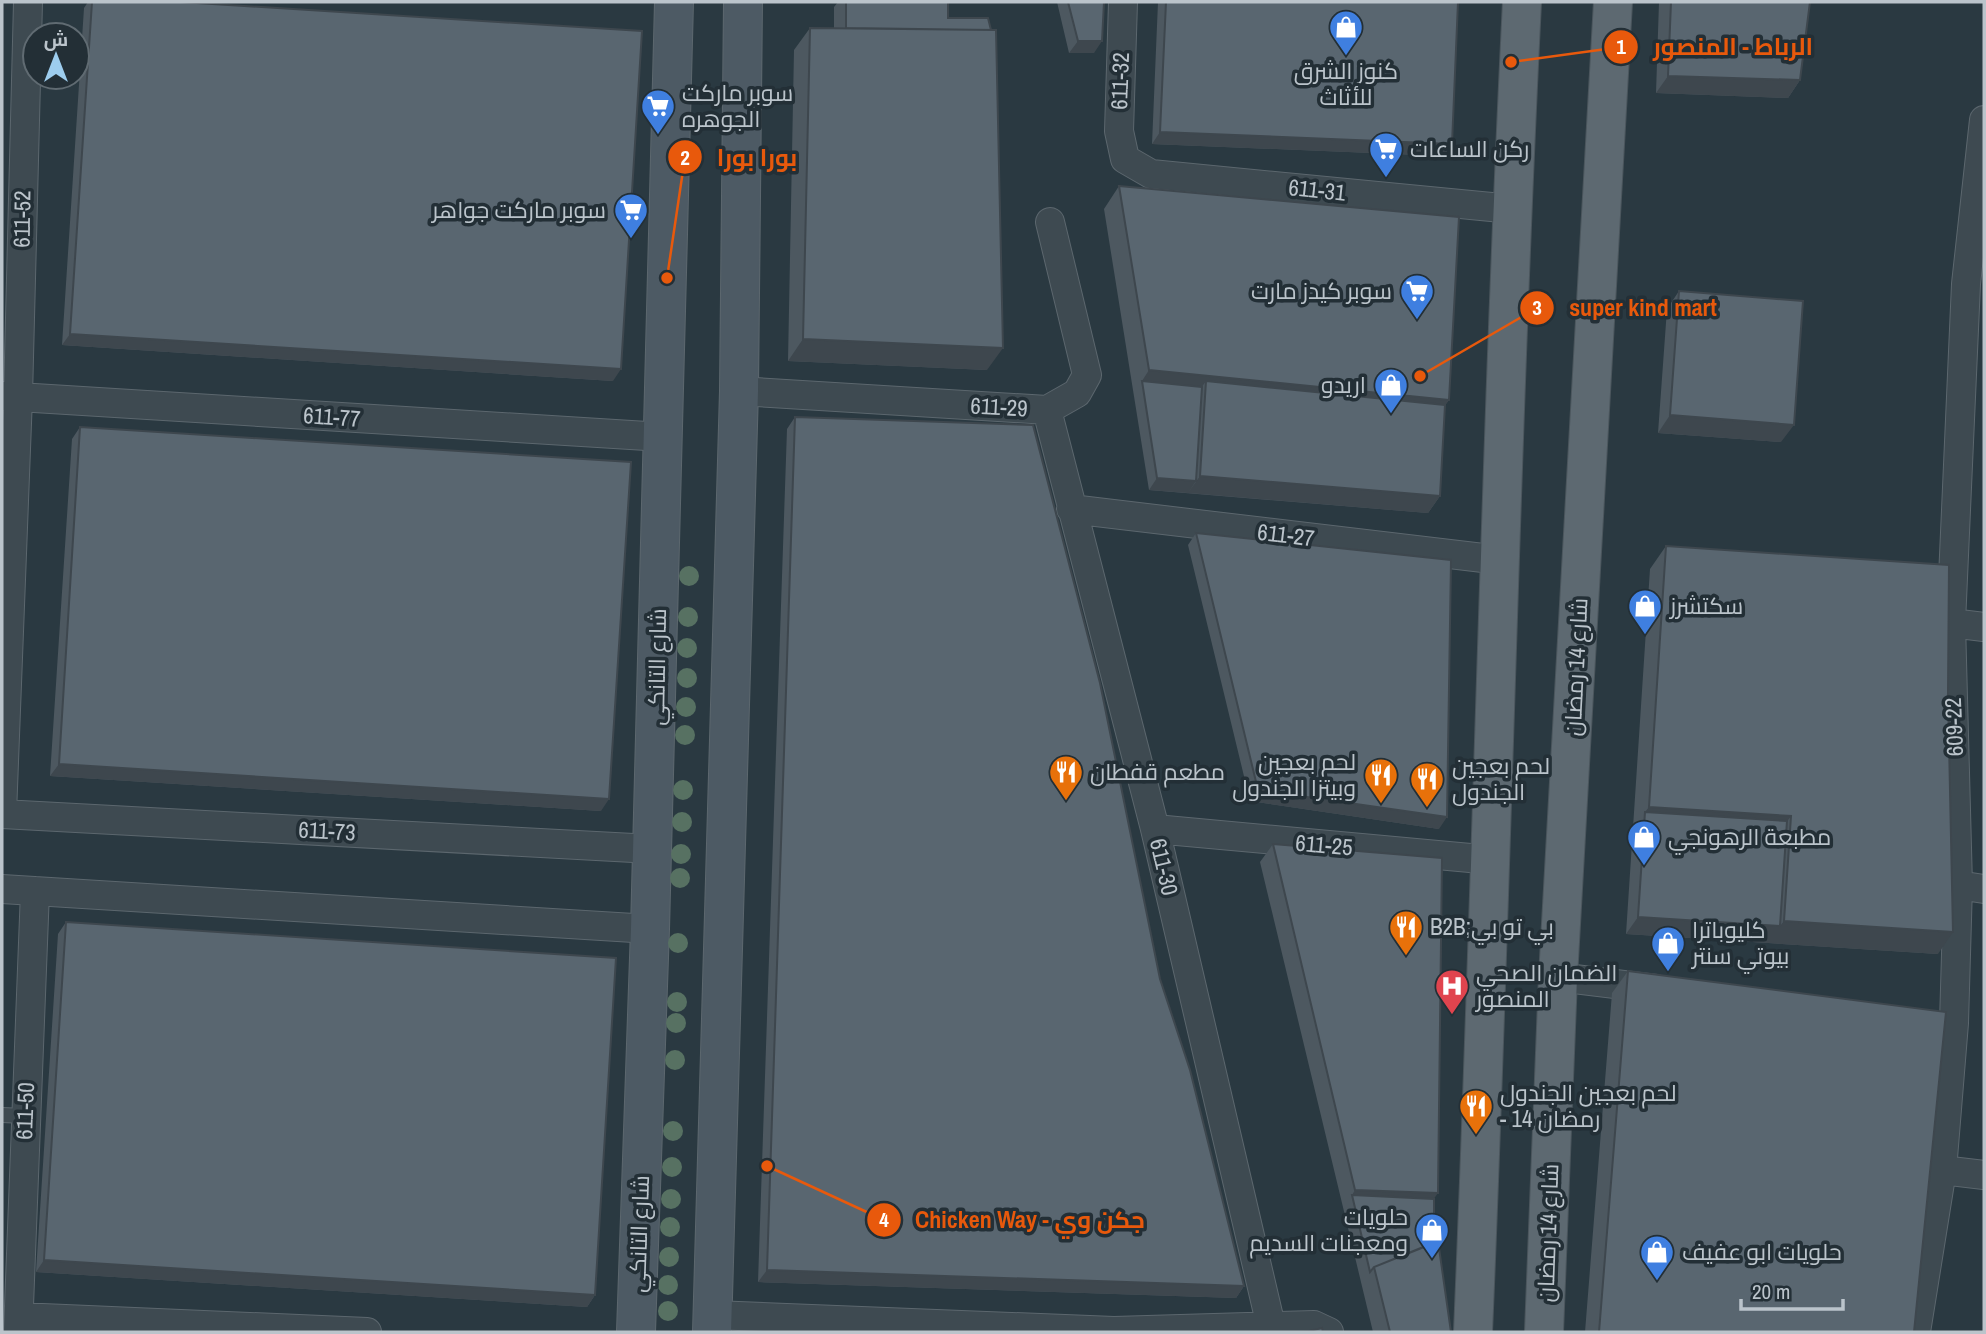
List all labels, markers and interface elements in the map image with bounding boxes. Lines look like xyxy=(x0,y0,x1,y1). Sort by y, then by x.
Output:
shop icon: كنوز الشرق للأثاث xyxy=(1327,8,1365,57)
north arrow xyxy=(21,21,91,91)
callout: الرباط - المنصور xyxy=(1604,24,1827,69)
text: ش xyxy=(44,26,68,52)
text: الرباط - المنصور xyxy=(1652,30,1813,62)
text: 1 xyxy=(1616,32,1626,61)
street label: 611-32 xyxy=(1103,52,1136,110)
place label: كنوز الشرق للأثاث xyxy=(1294,55,1398,112)
place label: سوبر ماركت الجوهره xyxy=(682,77,793,134)
supermarket icon: سوبر ماركت الجوهره xyxy=(639,87,677,136)
supermarket icon: ركن الساعات xyxy=(1367,130,1405,179)
place label: ركن الساعات xyxy=(1410,133,1529,164)
callout: بورا بورا xyxy=(667,135,811,180)
text: بورا بورا xyxy=(717,141,797,173)
text: 2 xyxy=(680,143,690,172)
street label: 611-31 xyxy=(1287,171,1348,208)
street label: 611-52 xyxy=(6,190,37,248)
supermarket icon: سوبر ماركت جواهر xyxy=(612,191,650,240)
place label: سوبر ماركت جواهر xyxy=(430,194,606,225)
supermarket icon: سوبر كيدز مارت xyxy=(1398,272,1436,321)
place label: سوبر كيدز مارت xyxy=(1251,275,1392,306)
callout: super kind mart xyxy=(1520,285,1731,330)
text: super kind mart xyxy=(1569,291,1717,323)
text: 3 xyxy=(1532,293,1542,322)
shop icon: اريدو xyxy=(1372,366,1410,415)
place label: اريدو xyxy=(1321,369,1366,400)
street label: 611-29 xyxy=(970,390,1028,423)
street label: 611-77 xyxy=(302,399,362,434)
street label: 611-27 xyxy=(1256,516,1316,553)
shop icon: سكتشرز xyxy=(1626,587,1664,636)
place label: سكتشرز xyxy=(1668,590,1743,621)
street label: شارع 14 رمضان xyxy=(1556,597,1596,737)
street label: شارع التانكي xyxy=(640,608,676,726)
street label: 609-22 xyxy=(1937,697,1970,757)
place label: لحم بعجين وبيتزا الجندول xyxy=(1232,746,1356,803)
place label: لحم بعجين الجندول xyxy=(1452,750,1550,807)
restaurant icon: مطعم قفطان xyxy=(1047,753,1085,802)
place label: مطعم قفطان xyxy=(1090,756,1225,788)
restaurant icon: لحم بعجين وبيتزا الجندول xyxy=(1362,756,1400,805)
restaurant icon: لحم بعجين الجندول xyxy=(1408,760,1446,809)
street label: 611-73 xyxy=(298,814,356,847)
shop icon: مطبعة الرهونجي xyxy=(1625,818,1663,867)
place label: مطبعة الرهونجي xyxy=(1668,821,1831,855)
street label: 611-25 xyxy=(1294,827,1354,862)
street label: 611-30 xyxy=(1143,835,1186,898)
restaurant icon: B2B;بي تو بي xyxy=(1387,908,1425,957)
place label: B2B;بي تو بي xyxy=(1430,911,1554,945)
place label: كليوباترا بيوتي سنتر xyxy=(1690,914,1789,974)
shop icon: كليوباترا بيوتي سنتر xyxy=(1649,924,1687,973)
place label: الضمان الصحي المنصور xyxy=(1474,957,1617,1014)
hospital icon: الضمان الصحي المنصور xyxy=(1433,967,1471,1016)
place label: لحم بعجين الجندول - 14 رمضان xyxy=(1500,1077,1677,1134)
street label: 611-50 xyxy=(8,1082,41,1140)
restaurant icon: لحم بعجين الجندول - 14 رمضان xyxy=(1457,1087,1495,1136)
street label: شارع 14 رمضان xyxy=(1530,1163,1566,1303)
street label: شارع التانكي xyxy=(621,1175,659,1293)
callout: Chicken Way - جكن وي xyxy=(866,1198,1159,1243)
place label: حلويات ومعجنات السديم xyxy=(1249,1201,1408,1259)
text: Chicken Way - جكن وي xyxy=(915,1203,1145,1239)
text: 4 xyxy=(879,1205,889,1234)
shop icon: حلويات ومعجنات السديم xyxy=(1413,1211,1451,1260)
shop icon: حلويات ابو عفيف xyxy=(1638,1233,1676,1282)
place label: حلويات ابو عفيف xyxy=(1682,1236,1842,1267)
scale bar xyxy=(1741,1268,1842,1312)
text: 20 m xyxy=(1752,1277,1790,1306)

